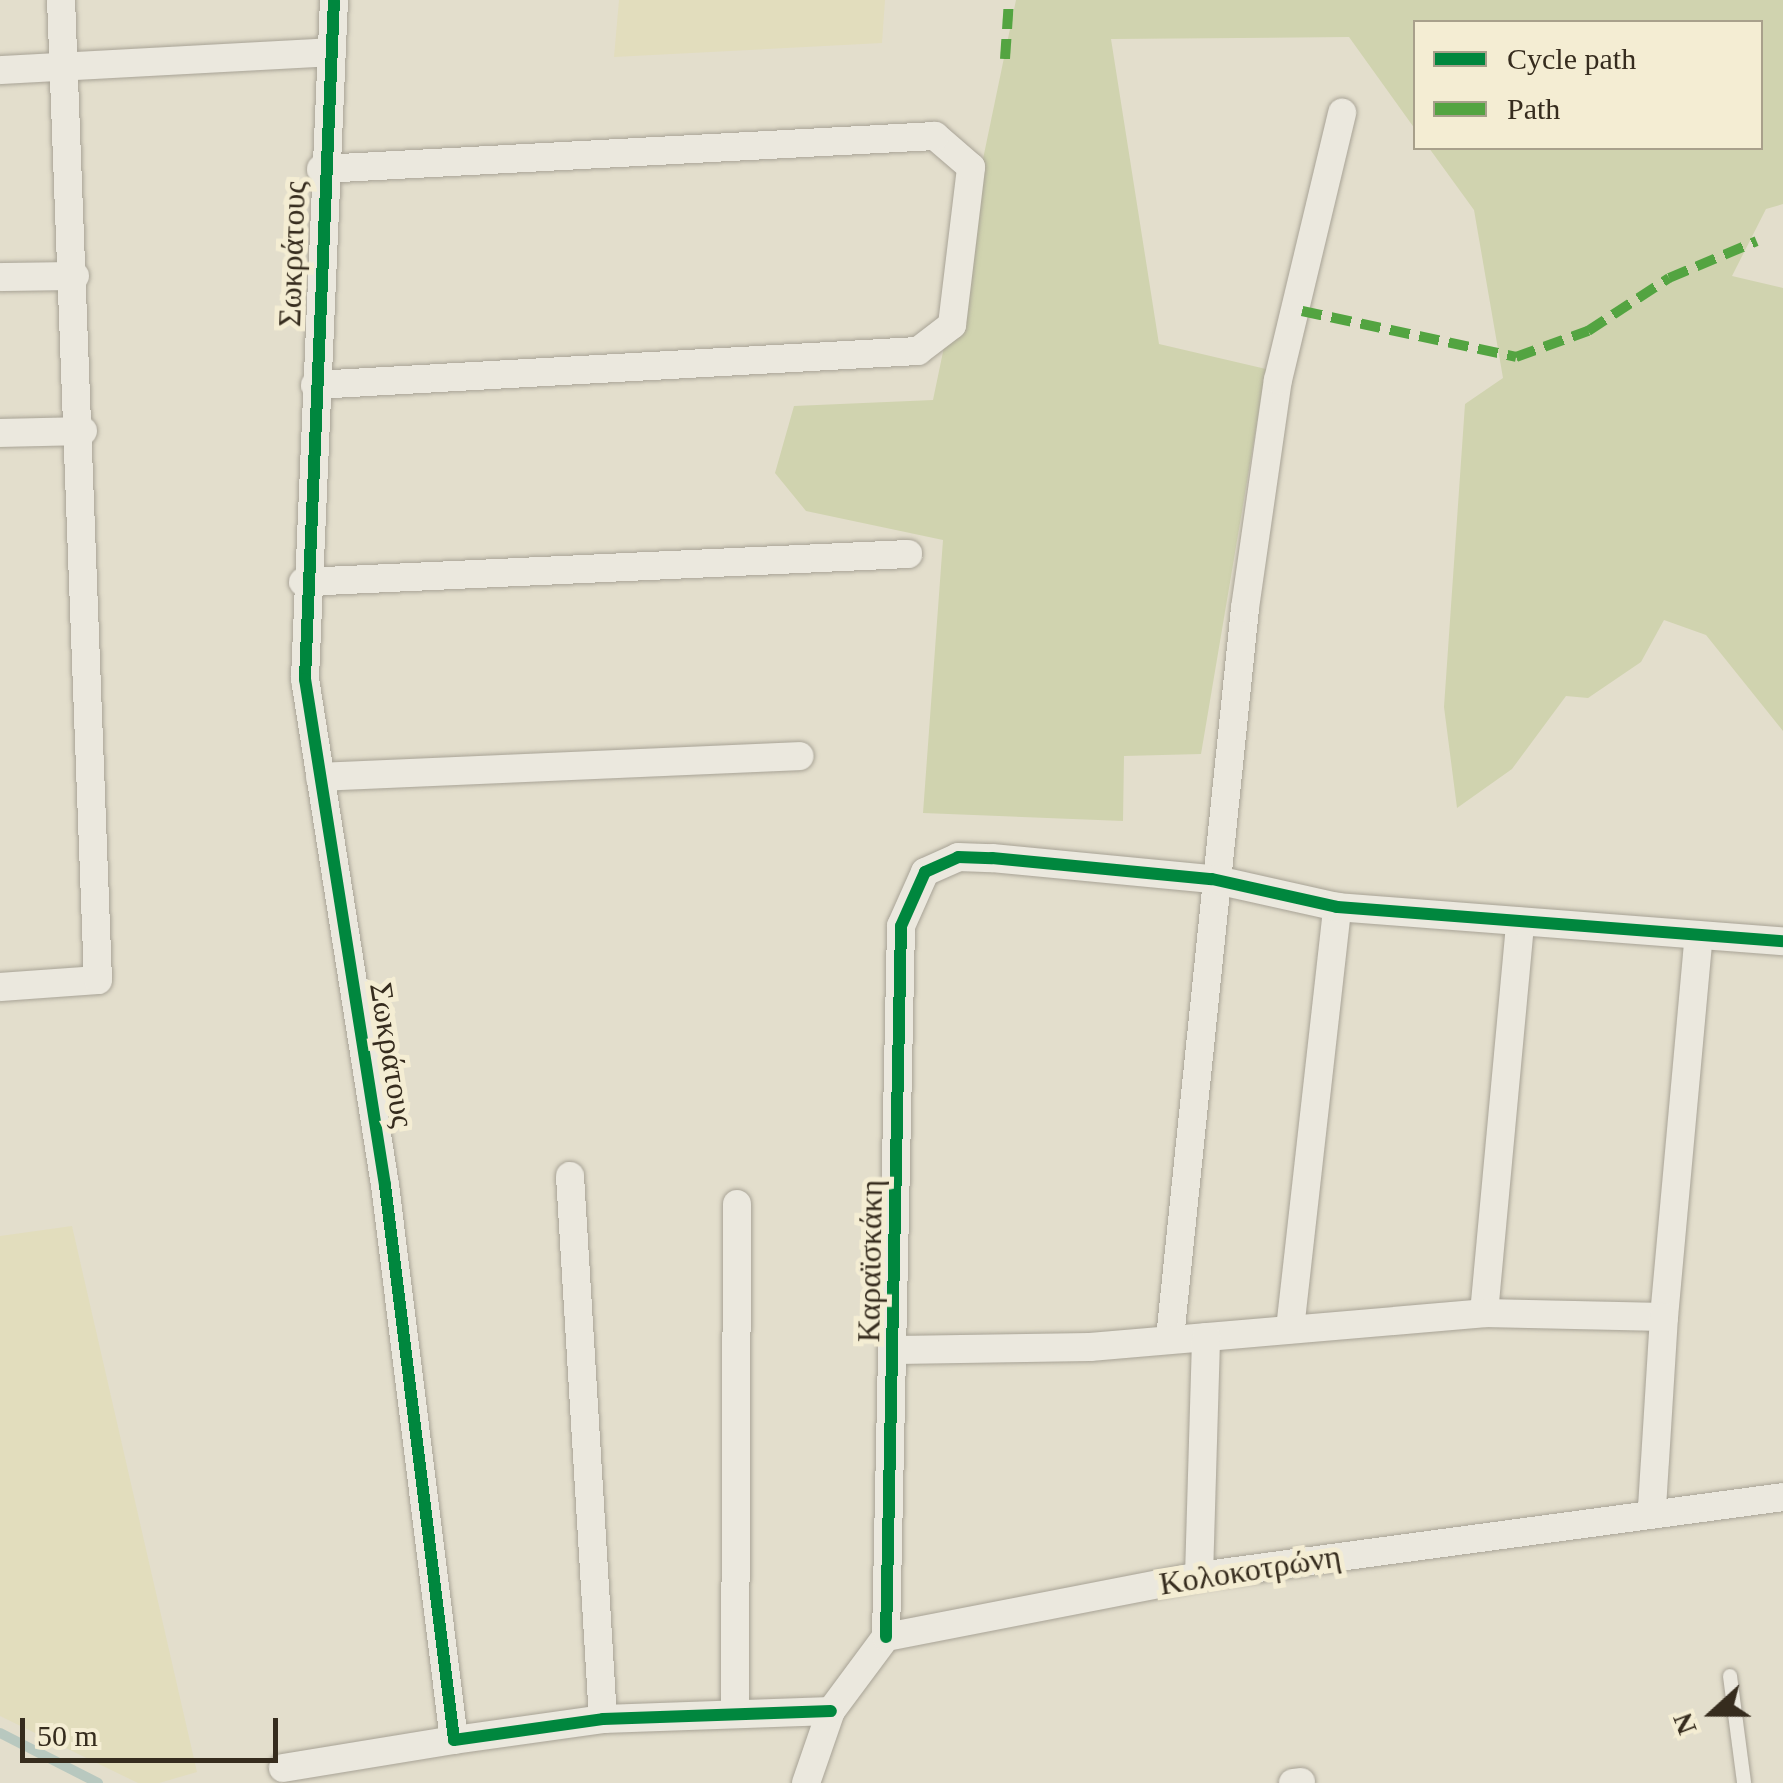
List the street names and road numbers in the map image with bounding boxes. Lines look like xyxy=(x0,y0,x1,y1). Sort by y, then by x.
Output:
street label: Σωκράτους xyxy=(270,180,314,328)
street label: Σωκράτους xyxy=(362,980,422,1130)
street label: Καραϊσκάκη xyxy=(849,1179,891,1343)
street label: Κολοκοτρώνη xyxy=(1157,1537,1343,1603)

